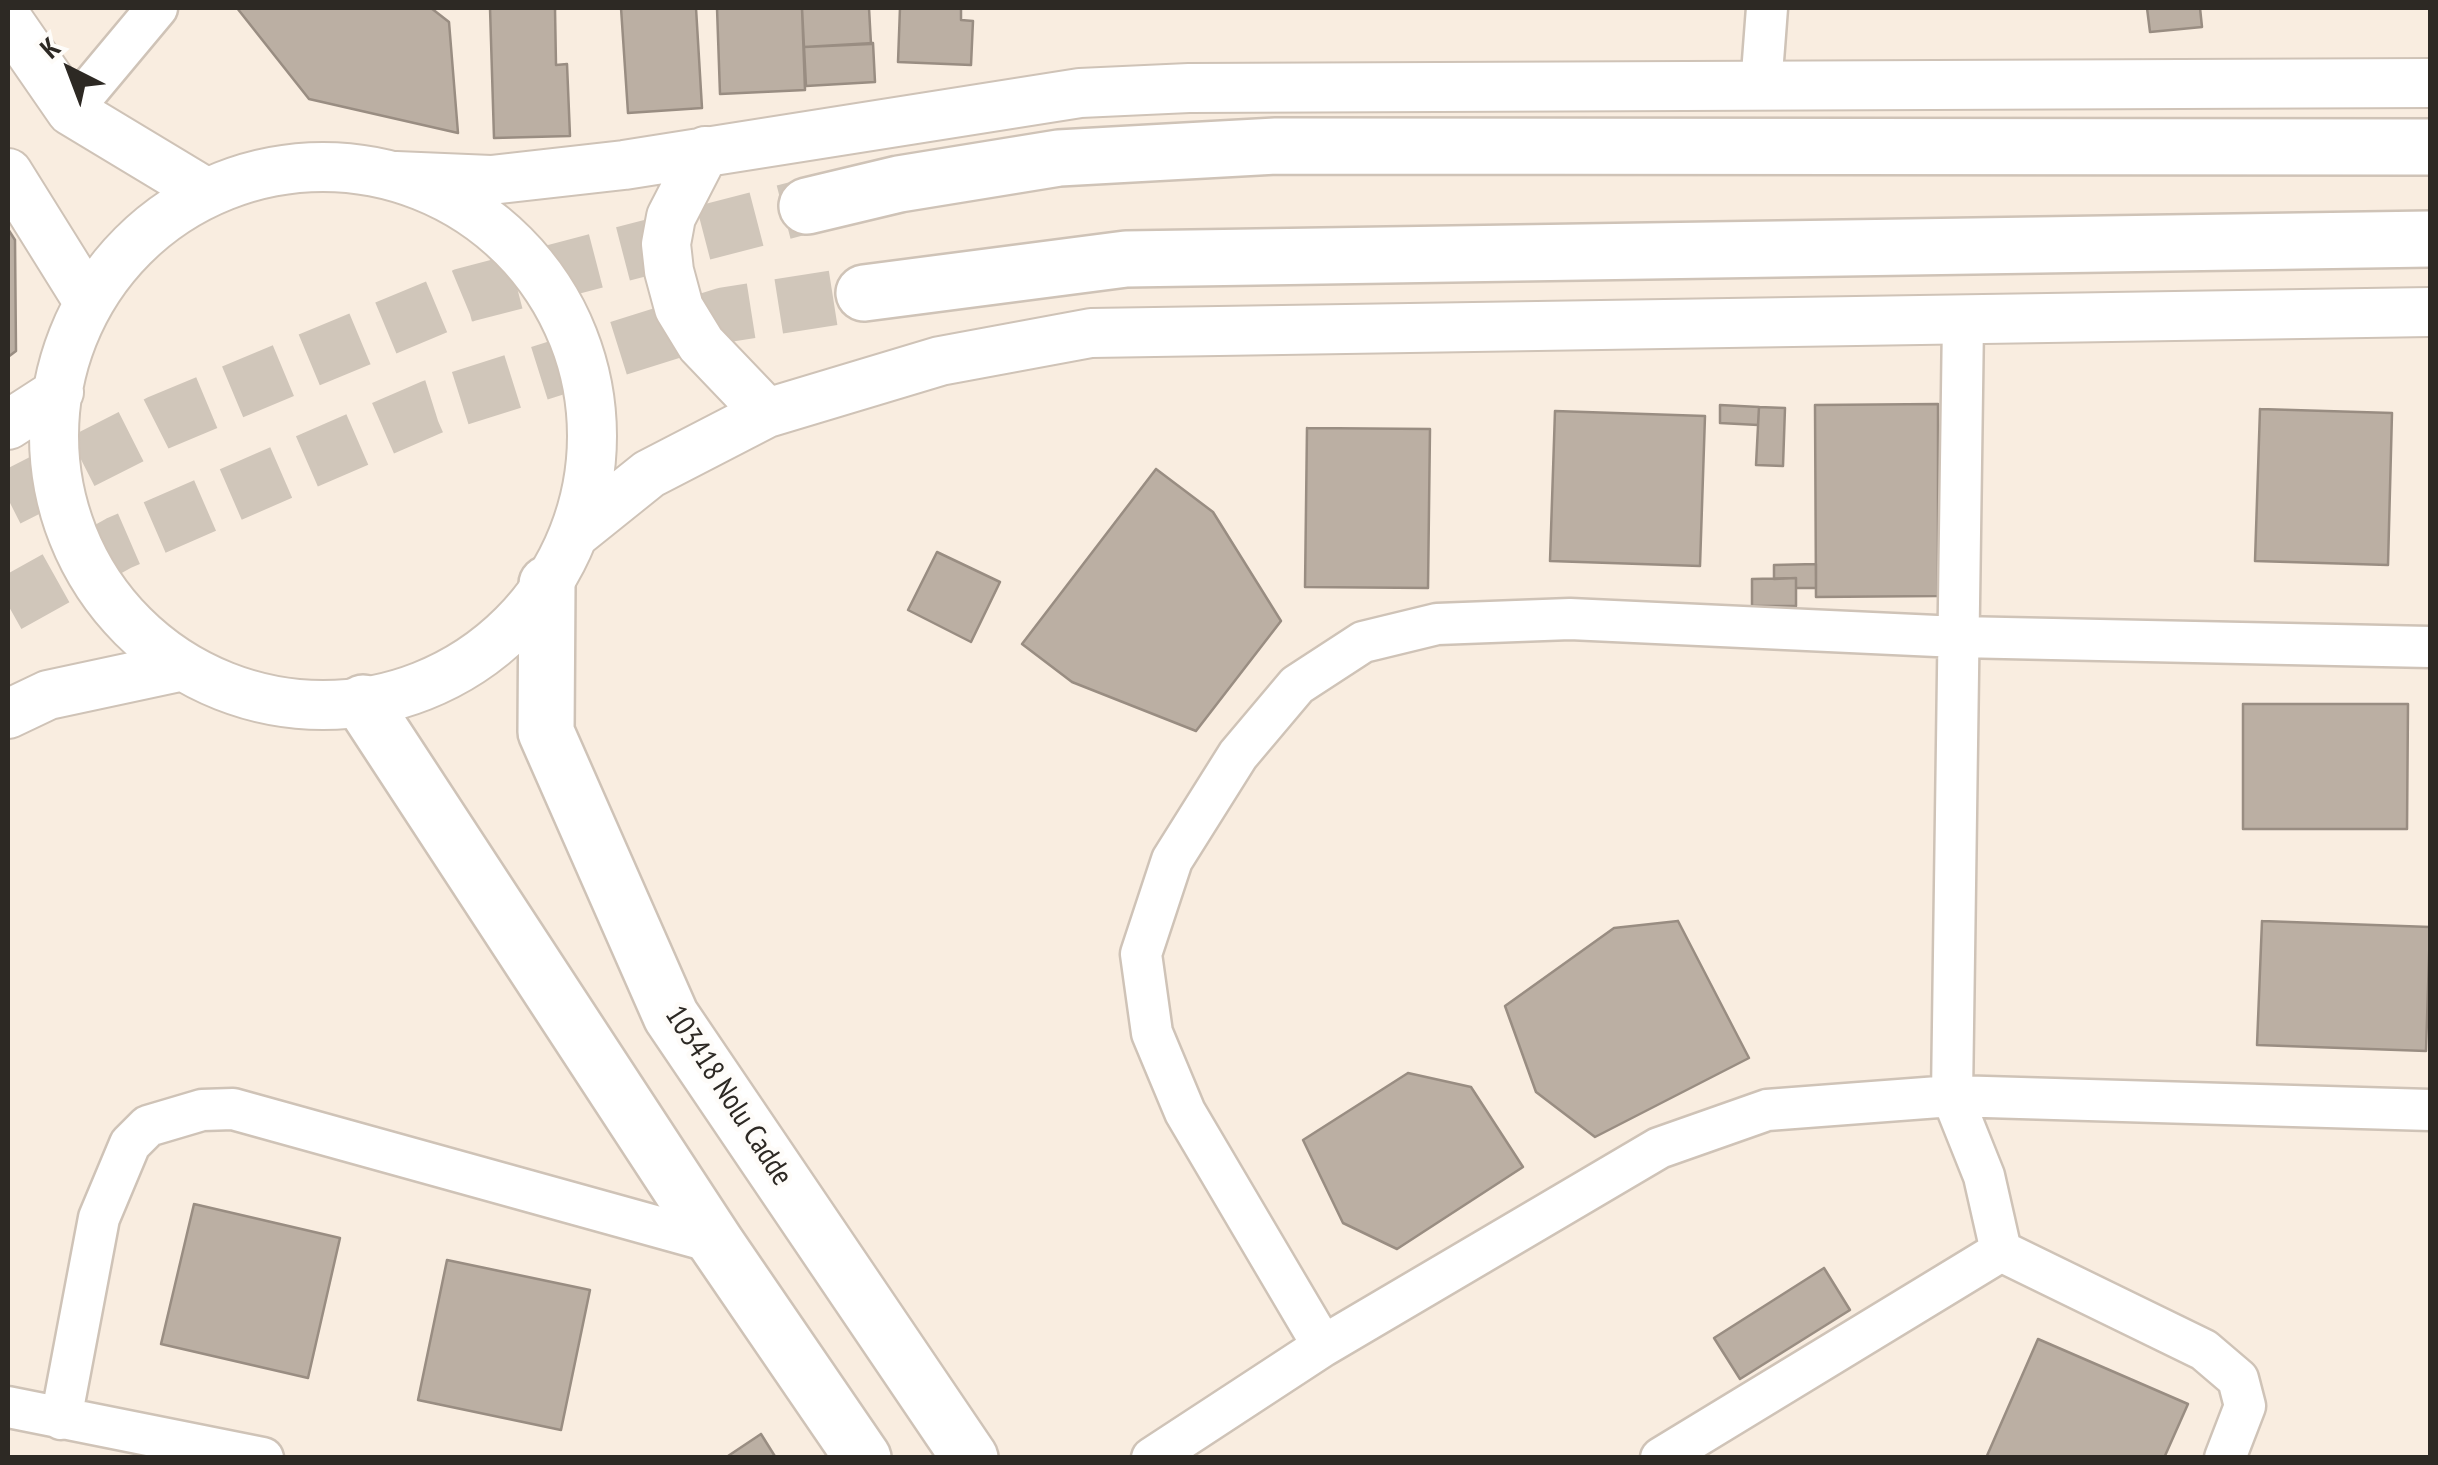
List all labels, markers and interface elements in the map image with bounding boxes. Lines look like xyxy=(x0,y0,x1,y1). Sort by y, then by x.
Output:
north arrow xyxy=(20,20,120,120)
text: K xyxy=(32,29,67,66)
street label: 103418 Nolu Cadde xyxy=(657,1000,799,1192)

